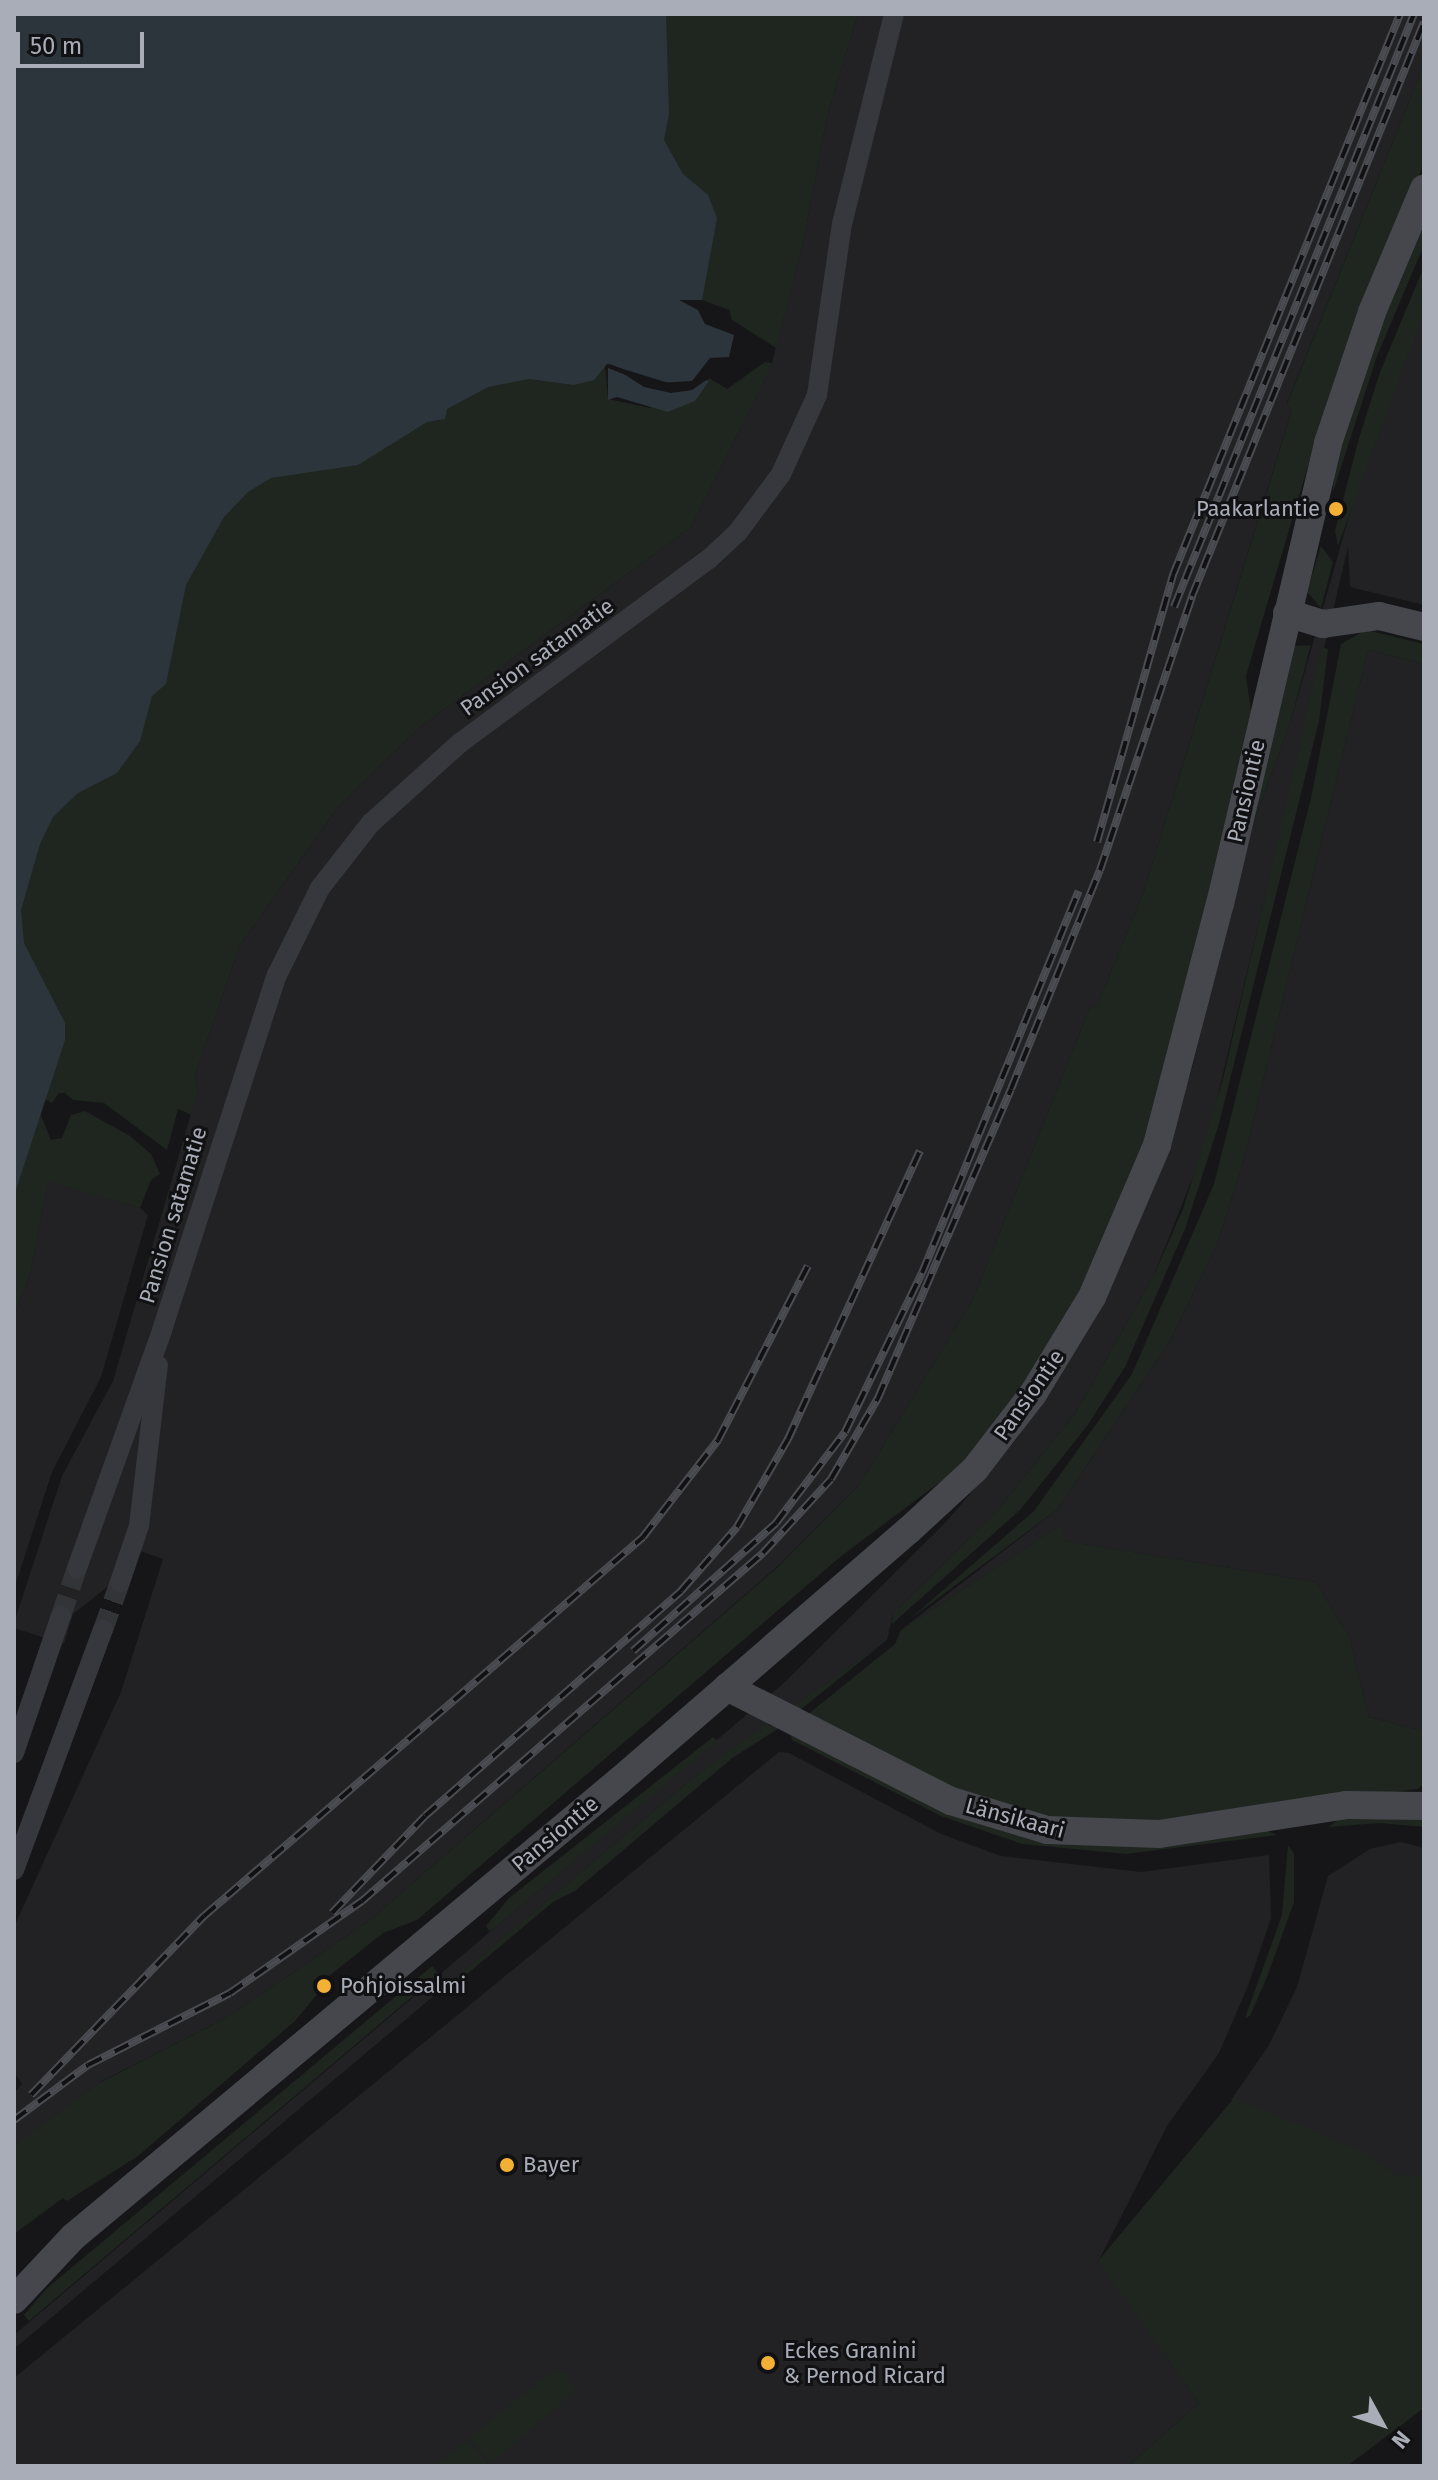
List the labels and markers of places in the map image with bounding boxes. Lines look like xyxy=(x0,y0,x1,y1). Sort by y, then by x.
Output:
place label: Paakarlantie xyxy=(1196,496,1320,522)
marker: Paakarlantie xyxy=(1327,500,1345,518)
place label: Pohjoissalmi xyxy=(340,1973,466,1999)
marker: Pohjoissalmi xyxy=(315,1977,333,1995)
place label: Bayer xyxy=(523,2152,579,2178)
marker: Bayer xyxy=(498,2156,516,2174)
place label: Eckes Granini & Pernod Ricard xyxy=(784,2337,946,2388)
marker: Eckes Granini & Pernod Ricard xyxy=(759,2354,777,2372)

